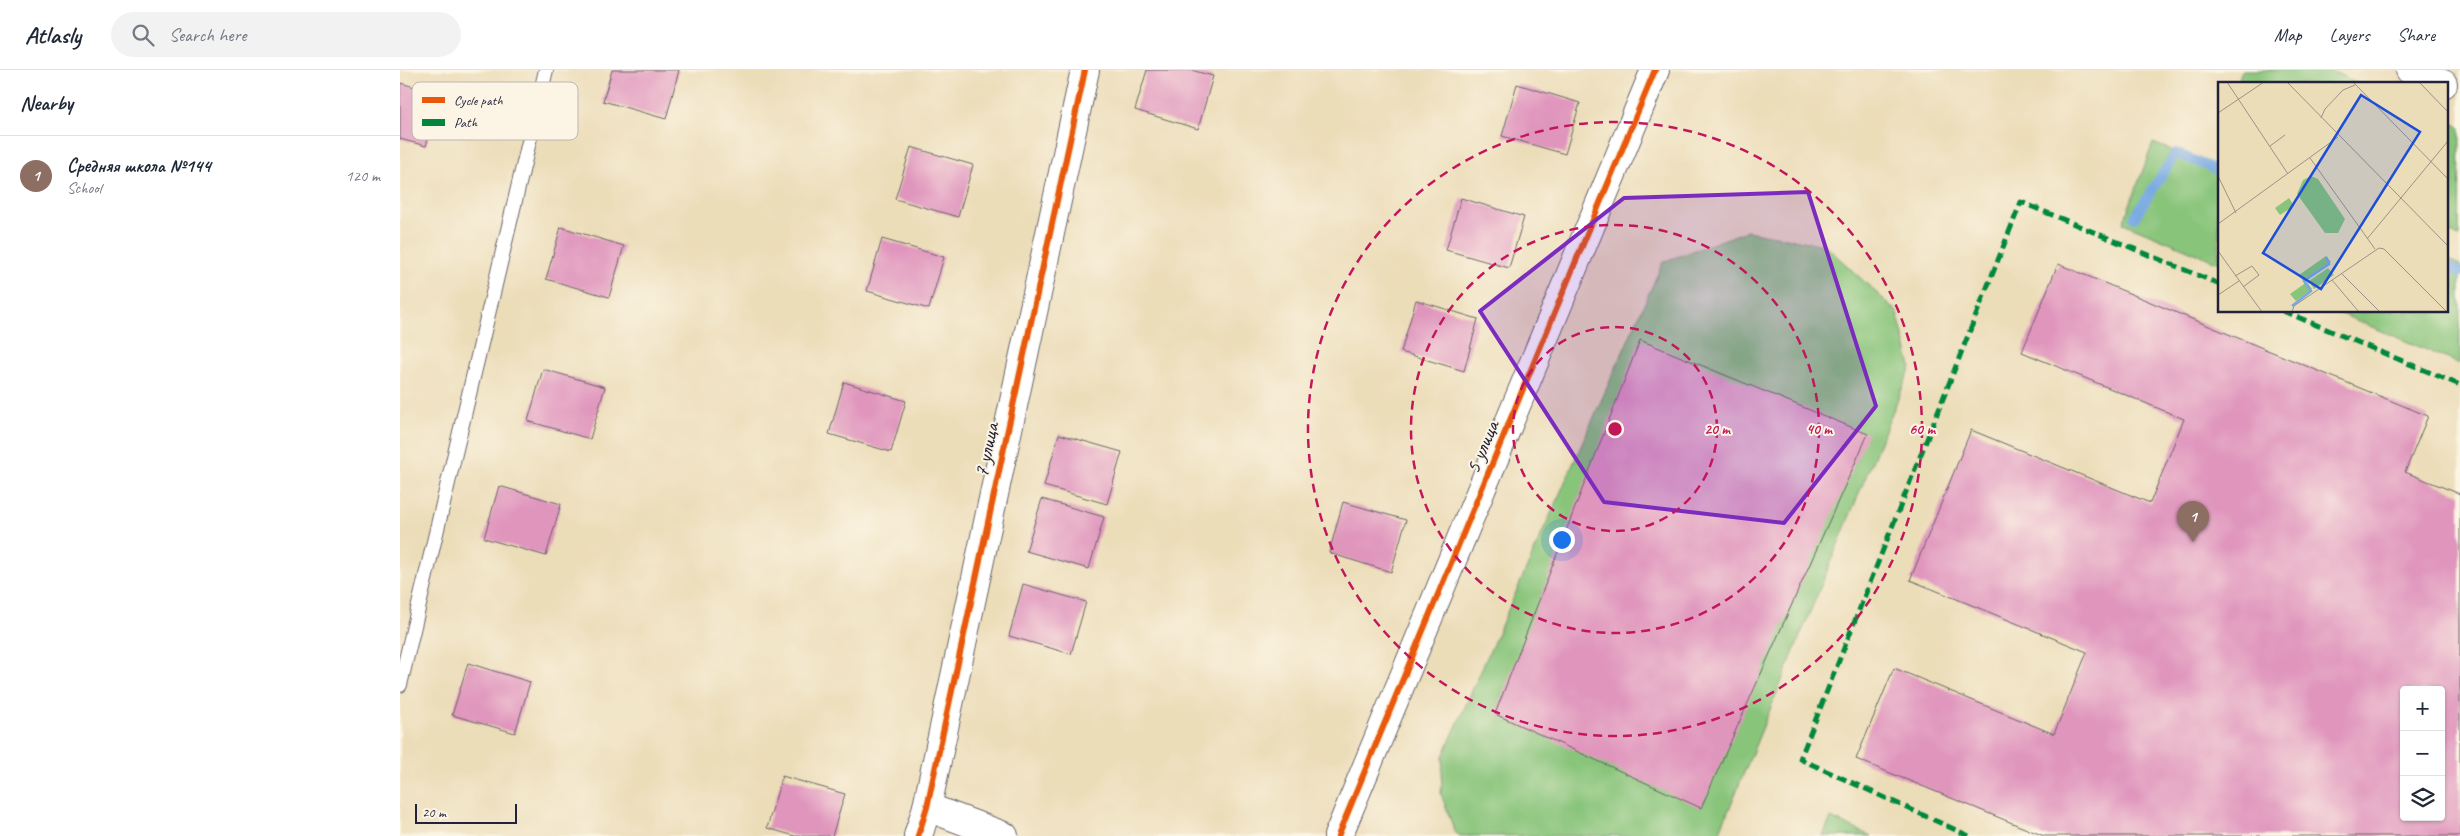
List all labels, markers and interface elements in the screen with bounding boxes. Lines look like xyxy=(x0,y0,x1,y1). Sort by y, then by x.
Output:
search box xyxy=(111,12,461,57)
text: Atlasly xyxy=(25,20,81,50)
icon: search xyxy=(129,21,157,49)
text: Search here xyxy=(169,23,246,47)
text: Map xyxy=(2274,24,2302,46)
text: Layers xyxy=(2330,24,2369,46)
text: Share xyxy=(2397,24,2435,46)
legend xyxy=(412,82,578,140)
inset map xyxy=(2218,82,2448,312)
text: Nearby xyxy=(20,90,73,116)
text: Cycle path xyxy=(454,92,503,109)
text: Path xyxy=(454,114,478,131)
text: Средняя школа №144 xyxy=(67,154,211,178)
text: 1 xyxy=(32,166,40,186)
text: 120 m xyxy=(346,166,380,186)
text: School xyxy=(67,178,101,198)
street label: 5 улица xyxy=(1459,414,1506,477)
street label: 7 улица xyxy=(968,418,1005,480)
centre of rings xyxy=(1606,420,1624,438)
text: 20 m xyxy=(1704,420,1731,439)
text: 40 m xyxy=(1806,420,1833,439)
text: 60 m xyxy=(1909,420,1936,439)
pin: 1 xyxy=(2177,501,2209,542)
your location xyxy=(1549,527,1575,553)
map controls xyxy=(2400,686,2445,821)
button: + xyxy=(2400,686,2445,731)
button: − xyxy=(2400,731,2445,776)
button: layers xyxy=(2400,776,2445,821)
scale bar xyxy=(415,801,518,824)
text: 20 m xyxy=(422,804,446,821)

